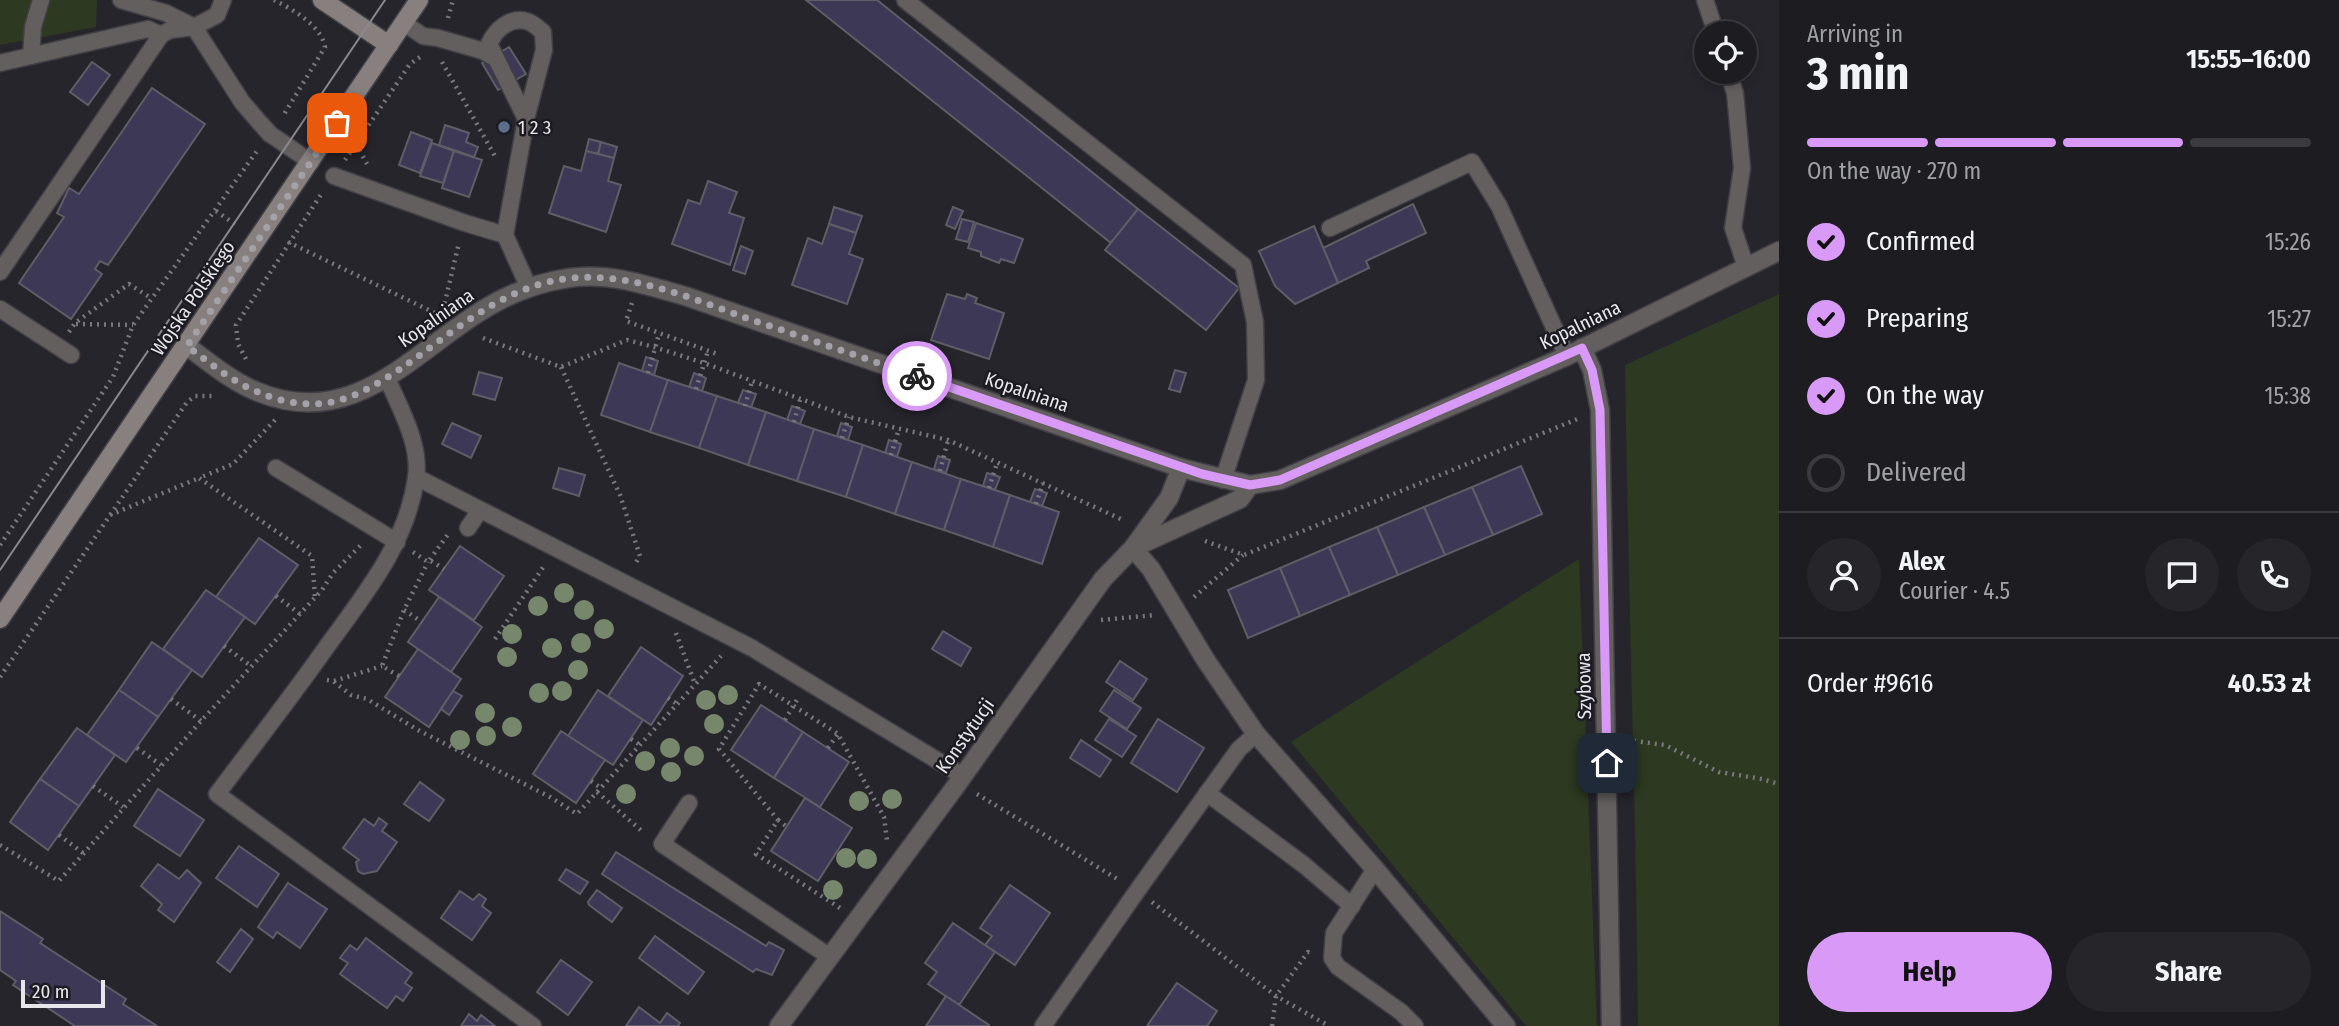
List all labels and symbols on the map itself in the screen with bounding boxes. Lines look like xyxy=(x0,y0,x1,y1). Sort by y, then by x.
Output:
pin xyxy=(307,93,367,153)
place label: 1 2 3 xyxy=(518,116,551,139)
marker: 1 2 3 xyxy=(496,119,512,135)
street label: Wojska Polskiego xyxy=(146,236,240,360)
street label: Kopalniana xyxy=(394,284,478,352)
street label: Kopalniana xyxy=(1536,296,1624,354)
courier xyxy=(882,341,952,411)
street label: Kopalniana xyxy=(982,367,1072,417)
street label: Szybowa xyxy=(1572,652,1596,720)
street label: Konstytucji xyxy=(931,694,999,778)
pin xyxy=(1577,733,1637,793)
scale bar xyxy=(21,977,105,1009)

